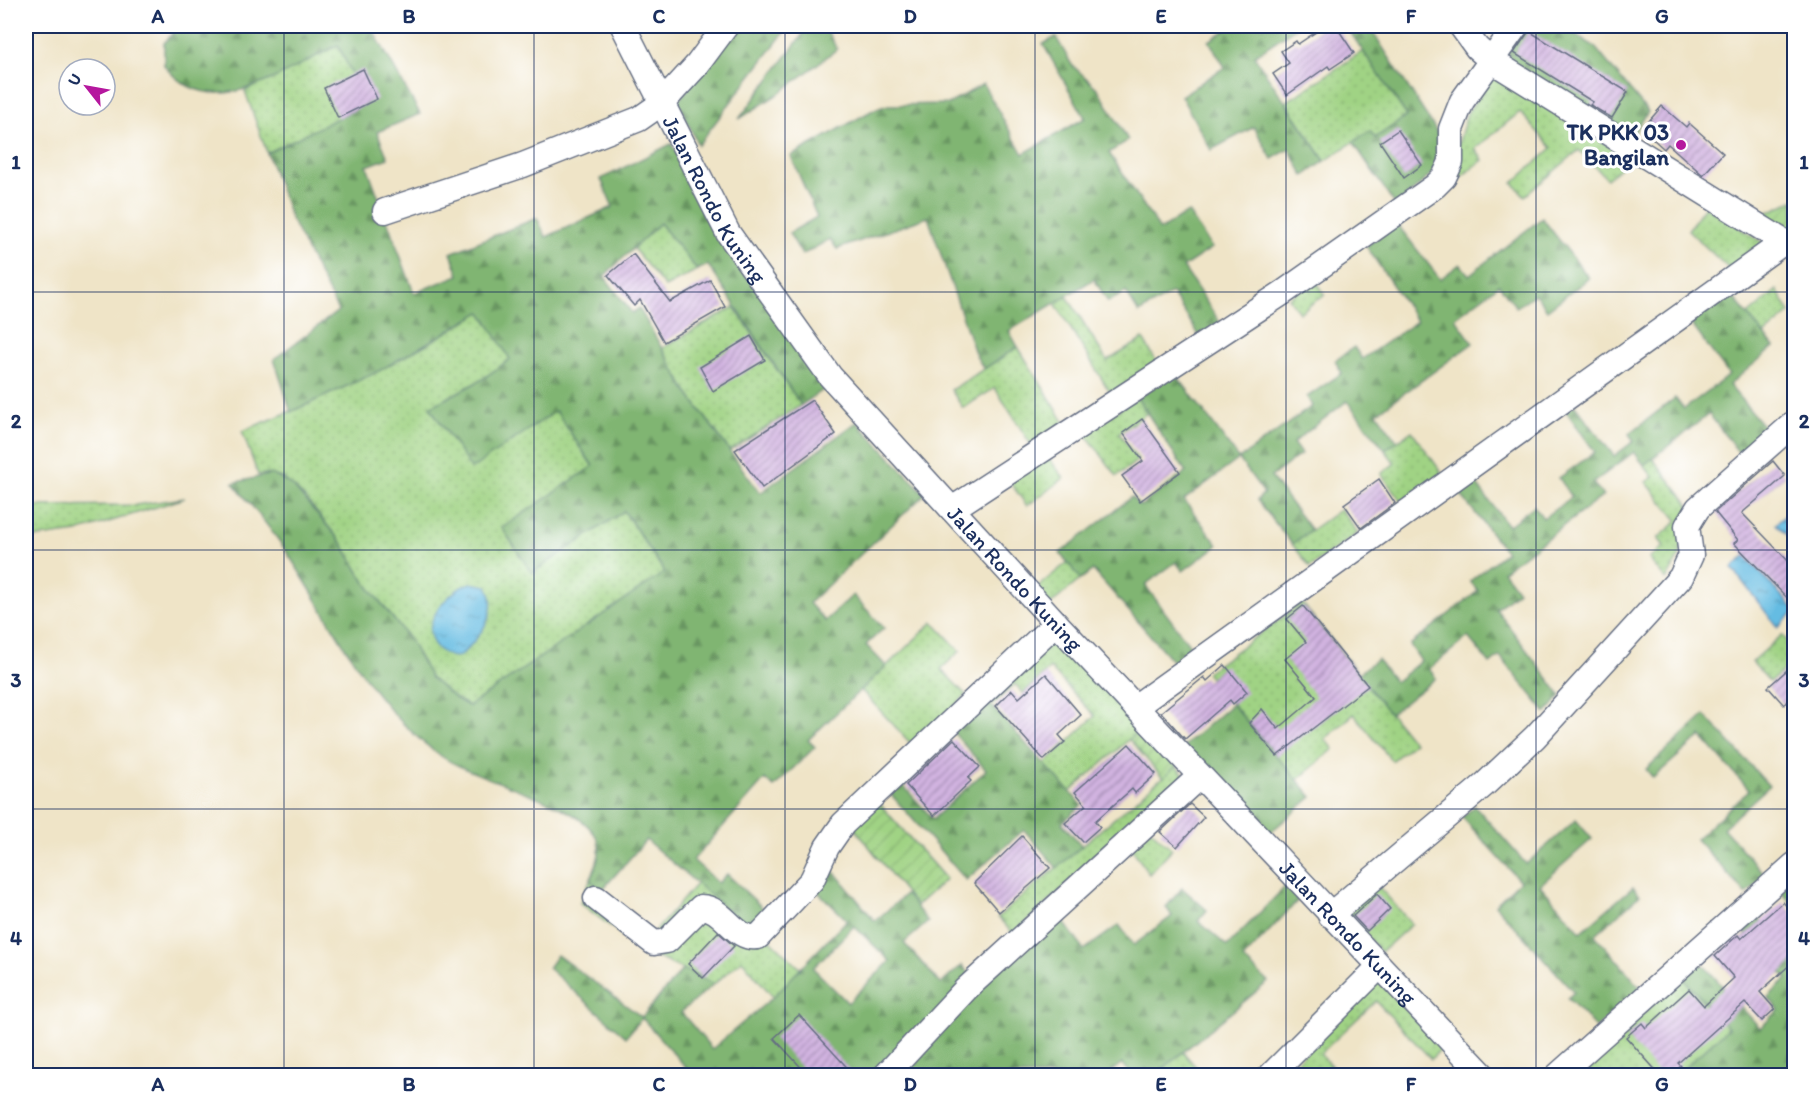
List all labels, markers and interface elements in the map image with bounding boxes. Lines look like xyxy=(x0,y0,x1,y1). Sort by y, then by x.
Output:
text: A xyxy=(151,4,165,28)
text: B xyxy=(403,4,416,28)
text: C xyxy=(653,4,666,28)
text: D xyxy=(903,4,917,28)
text: E xyxy=(1155,4,1167,28)
text: F xyxy=(1406,4,1417,28)
text: G xyxy=(1655,4,1669,28)
north arrow xyxy=(57,57,117,117)
text: U xyxy=(64,70,85,89)
street label: Jalan Rondo Kuning xyxy=(657,111,773,289)
place label: TK PKK 03 Bangilan xyxy=(1566,119,1670,171)
marker: TK PKK 03 Bangilan xyxy=(1674,138,1688,152)
text: 1 xyxy=(11,150,21,174)
text: 1 xyxy=(1799,150,1809,174)
text: 2 xyxy=(11,409,22,433)
text: 2 xyxy=(1799,409,1810,433)
street label: Jalan Rondo Kuning xyxy=(942,500,1089,657)
text: 3 xyxy=(11,668,22,692)
text: 3 xyxy=(1799,668,1810,692)
street label: Jalan Rondo Kuning xyxy=(1274,855,1423,1010)
text: 4 xyxy=(10,926,22,950)
text: 4 xyxy=(1798,926,1810,950)
text: A xyxy=(151,1072,165,1096)
text: B xyxy=(403,1072,416,1096)
text: C xyxy=(653,1072,666,1096)
text: D xyxy=(903,1072,917,1096)
text: E xyxy=(1155,1072,1167,1096)
text: F xyxy=(1406,1072,1417,1096)
text: G xyxy=(1655,1072,1669,1096)

